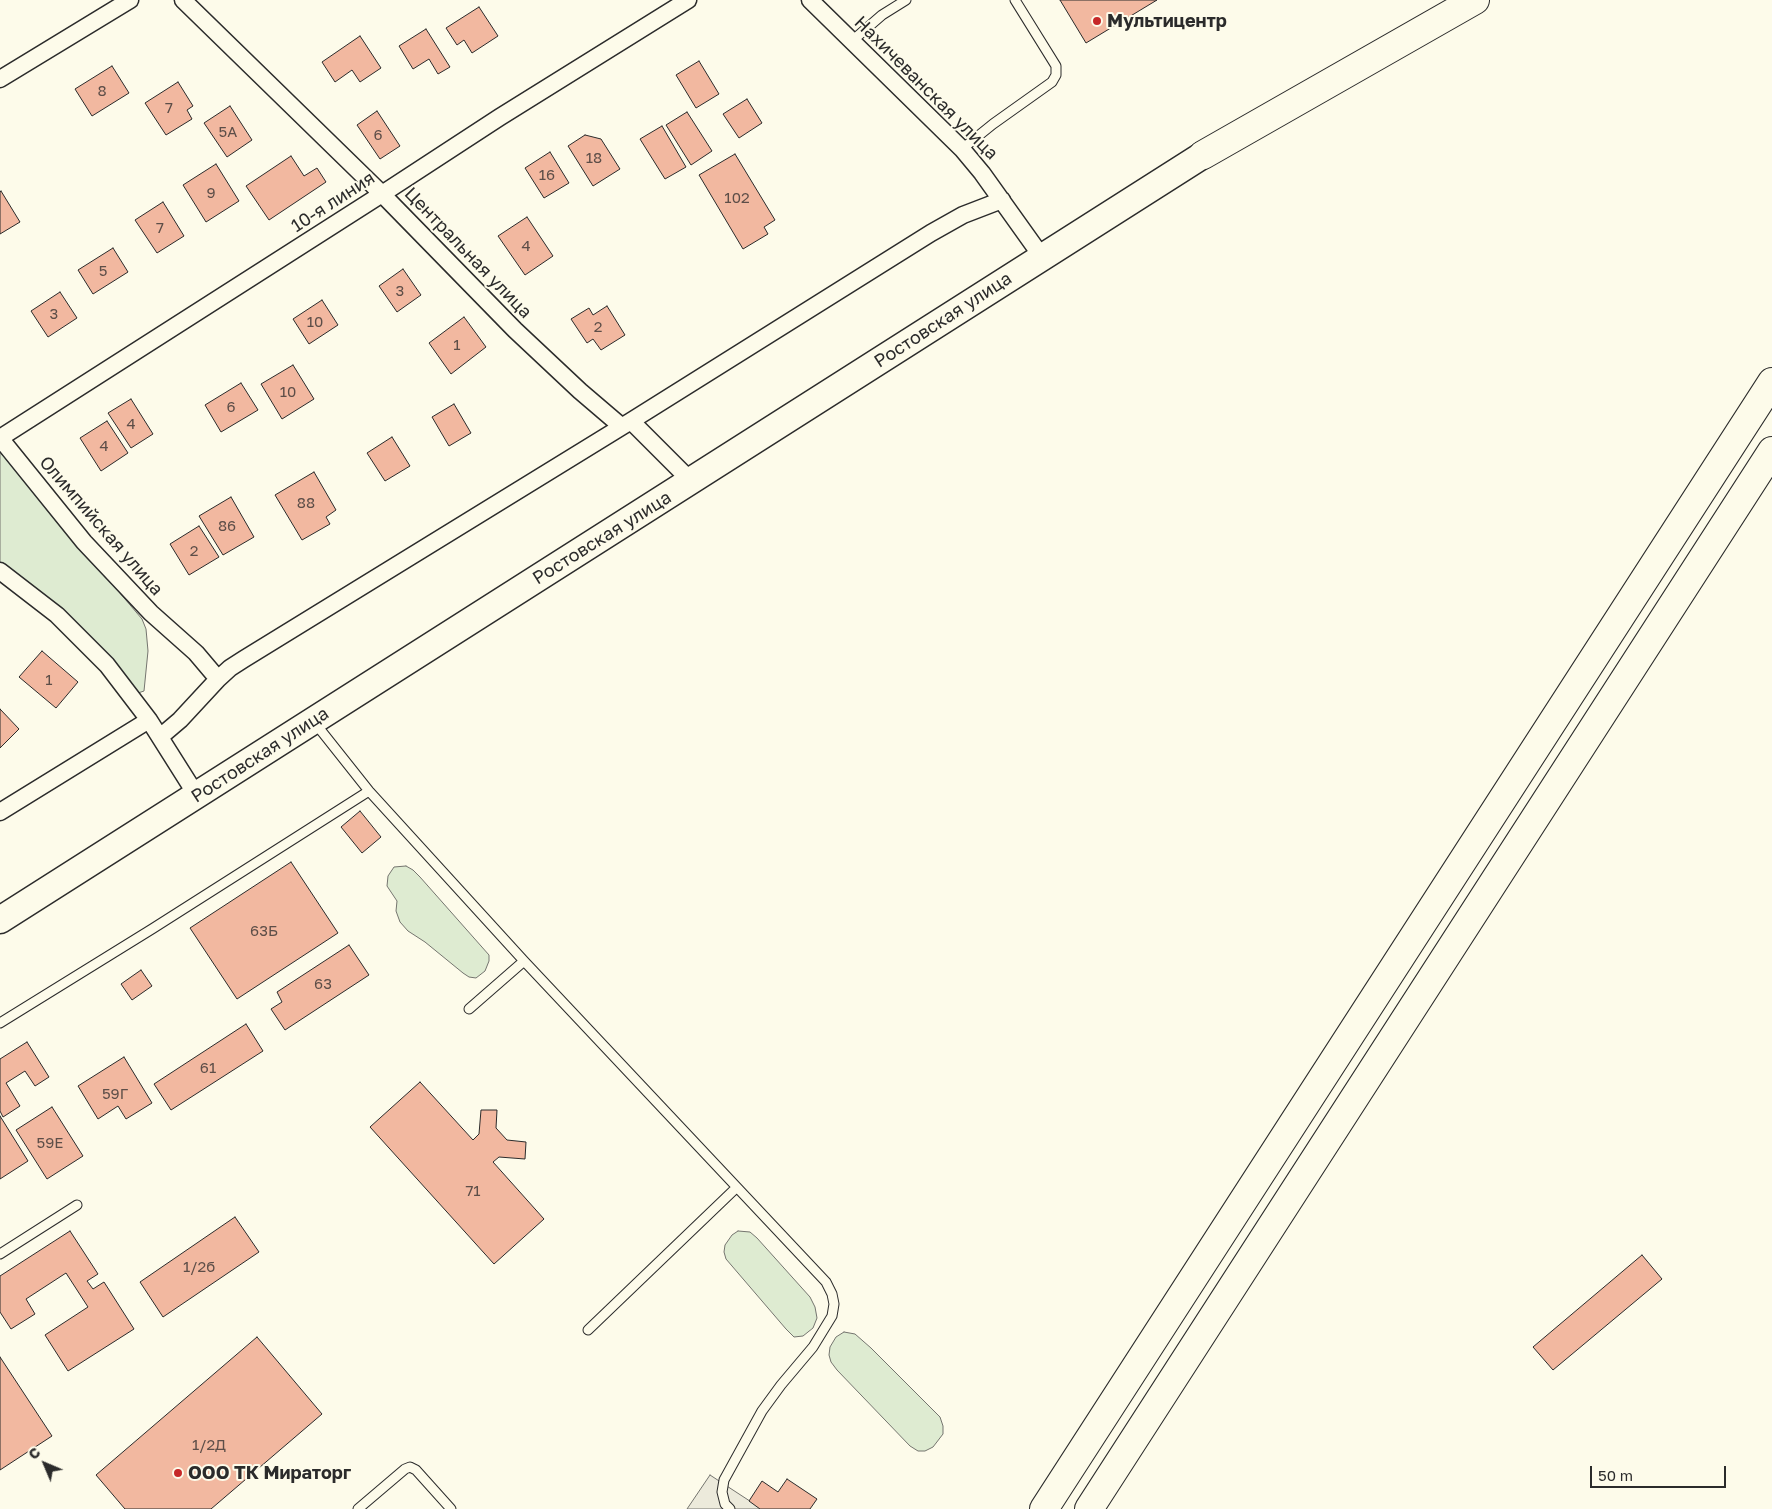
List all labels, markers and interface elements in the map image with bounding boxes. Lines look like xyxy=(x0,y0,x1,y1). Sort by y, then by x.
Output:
place label: Мультицентр xyxy=(1107,10,1227,32)
street label: Нахичеванская улица xyxy=(850,12,1002,164)
marker: Мультицентр xyxy=(1091,15,1103,27)
house number: 8 xyxy=(97,82,107,100)
house number: 7 xyxy=(165,99,173,117)
house number: 5А xyxy=(219,123,237,141)
house number: 6 xyxy=(373,126,383,144)
house number: 18 xyxy=(586,149,602,167)
house number: 16 xyxy=(539,166,555,184)
street label: 10-я линия xyxy=(287,167,379,237)
street label: Центральная улица xyxy=(400,183,536,323)
house number: 9 xyxy=(206,184,216,202)
house number: 102 xyxy=(724,189,750,207)
house number: 7 xyxy=(156,219,164,237)
house number: 4 xyxy=(521,237,531,255)
house number: 5 xyxy=(99,262,107,280)
street label: Ростовская улица xyxy=(870,268,1016,372)
house number: 3 xyxy=(396,282,404,300)
house number: 3 xyxy=(50,305,58,323)
house number: 10 xyxy=(307,313,323,331)
house number: 2 xyxy=(594,318,602,336)
house number: 1 xyxy=(453,336,461,354)
house number: 10 xyxy=(280,383,296,401)
house number: 6 xyxy=(226,398,236,416)
house number: 4 xyxy=(126,415,136,433)
house number: 4 xyxy=(99,437,109,455)
street label: Олимпийская улица xyxy=(35,452,167,600)
street label: Ростовская улица xyxy=(529,487,675,589)
house number: 88 xyxy=(297,494,315,512)
house number: 86 xyxy=(218,517,236,535)
house number: 2 xyxy=(190,542,198,560)
house number: 1 xyxy=(45,671,53,689)
street label: Ростовская улица xyxy=(187,703,333,807)
house number: 63Б xyxy=(250,922,278,940)
house number: 63 xyxy=(314,975,332,993)
house number: 61 xyxy=(200,1059,216,1077)
house number: 59Г xyxy=(102,1085,128,1103)
house number: 59Е xyxy=(37,1134,63,1152)
house number: 71 xyxy=(465,1182,481,1200)
house number: 1/2б xyxy=(183,1258,215,1276)
house number: 1/2Д xyxy=(192,1436,226,1454)
north arrow xyxy=(20,1439,70,1489)
text: С xyxy=(25,1444,44,1463)
scale bar xyxy=(1592,1456,1728,1488)
place label: ООО ТК Мираторг xyxy=(188,1462,351,1484)
text: 50 m xyxy=(1598,1466,1633,1484)
marker: ООО ТК Мираторг xyxy=(172,1467,184,1479)

